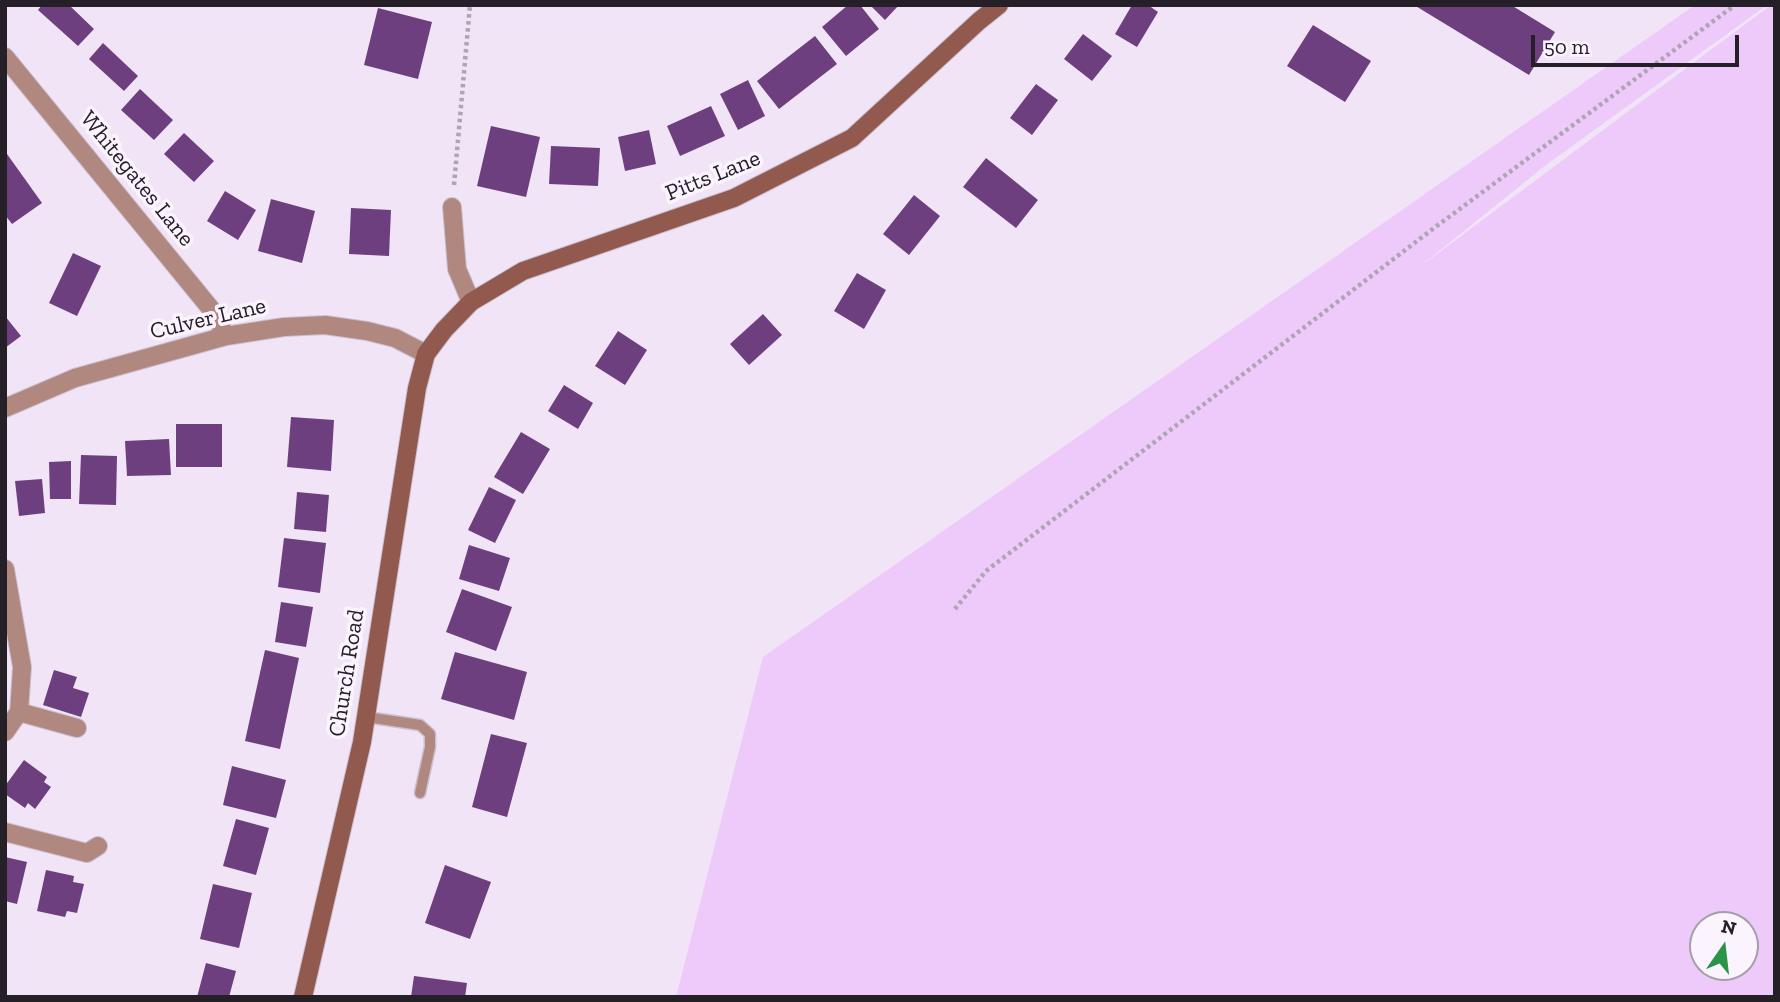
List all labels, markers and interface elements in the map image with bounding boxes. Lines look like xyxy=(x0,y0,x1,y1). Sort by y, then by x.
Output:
scale bar xyxy=(1535,21,1743,65)
text: 50 m xyxy=(1544,34,1590,59)
street label: Whitegates Lane xyxy=(74,106,200,252)
street label: Pitts Lane xyxy=(662,145,764,207)
street label: Culver Lane xyxy=(147,292,269,346)
street label: Church Road xyxy=(323,607,371,739)
north arrow xyxy=(1689,911,1759,981)
text: N xyxy=(1719,914,1739,940)

